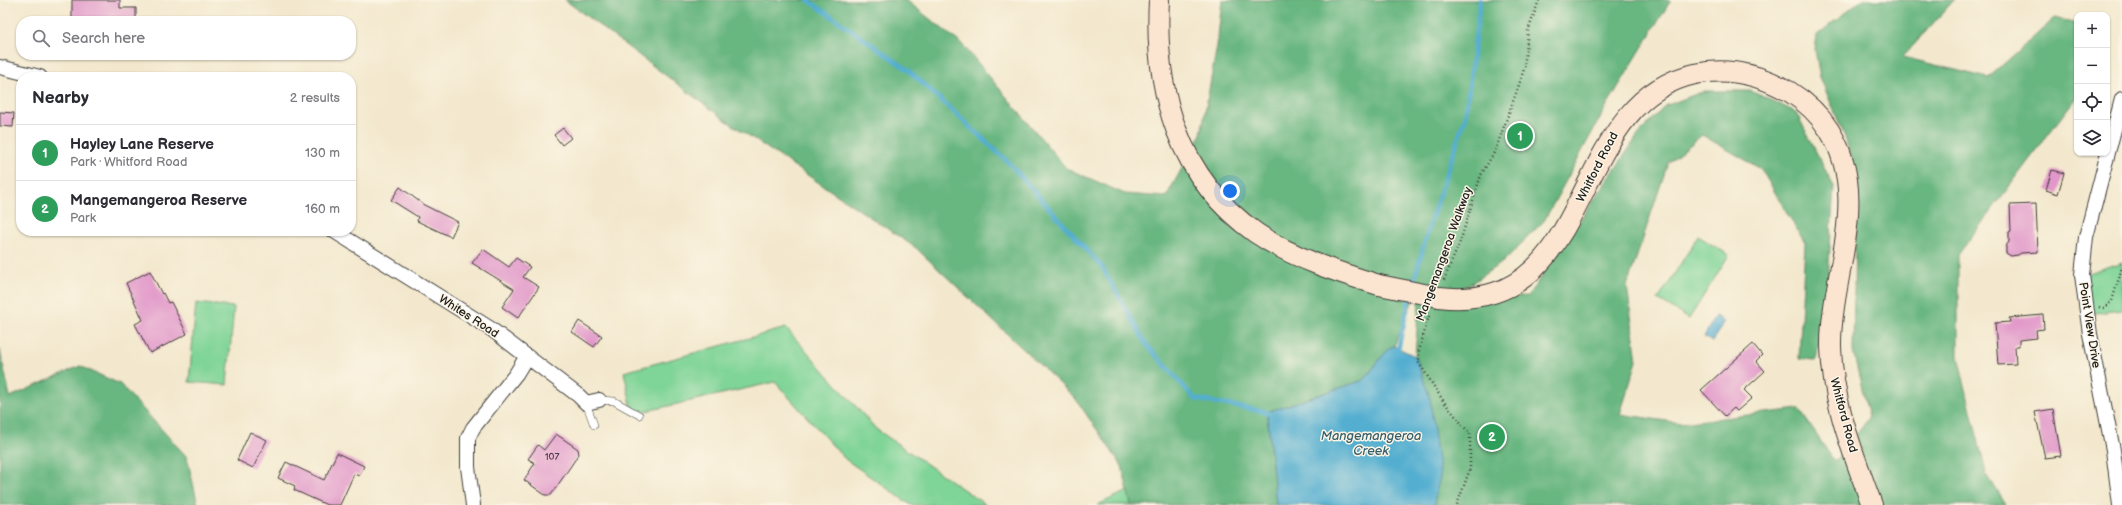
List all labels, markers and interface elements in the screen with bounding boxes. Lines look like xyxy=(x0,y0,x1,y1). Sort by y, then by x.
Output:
map controls xyxy=(2074,12,2110,156)
button: + xyxy=(2074,12,2110,48)
search box xyxy=(16,16,356,60)
icon: search xyxy=(30,27,52,49)
text: Search here xyxy=(62,29,145,48)
button: − xyxy=(2074,48,2110,84)
button: locate xyxy=(2074,84,2110,120)
text: Nearby xyxy=(32,88,89,108)
text: 2 results xyxy=(290,90,340,106)
button: layers xyxy=(2074,120,2110,156)
pin: 1 xyxy=(1507,121,1533,151)
street label: Whitford Road xyxy=(1573,129,1622,205)
text: Hayley Lane Reserve xyxy=(70,135,214,154)
text: 1 xyxy=(42,145,48,161)
text: 130 m xyxy=(305,145,340,161)
text: Park · Whitford Road xyxy=(70,154,187,170)
your location xyxy=(1220,181,1240,201)
street label: Mangemangeroa Walkway xyxy=(1413,184,1476,323)
text: Mangemangeroa Reserve xyxy=(70,191,247,210)
text: 2 xyxy=(41,201,49,217)
text: 160 m xyxy=(305,201,340,217)
text: Park xyxy=(70,210,96,226)
street label: Point View Drive xyxy=(2075,281,2104,369)
street label: Whites Road xyxy=(436,291,502,341)
street label: Whitford Road xyxy=(1826,376,1861,454)
pin: 2 xyxy=(1479,422,1505,452)
water label: Mangemangeroa Creek xyxy=(1321,428,1421,459)
house number: 107 xyxy=(545,451,559,463)

